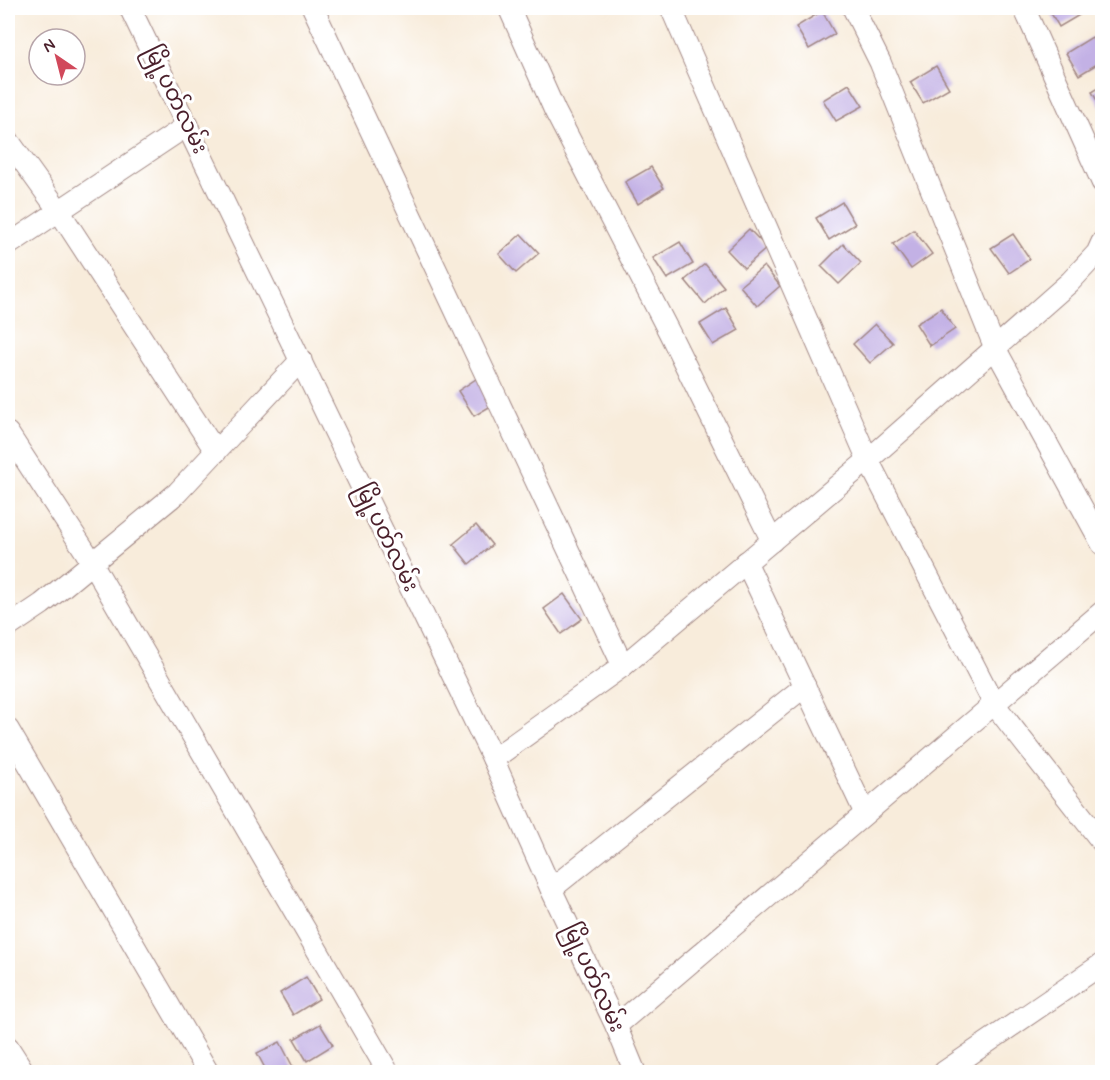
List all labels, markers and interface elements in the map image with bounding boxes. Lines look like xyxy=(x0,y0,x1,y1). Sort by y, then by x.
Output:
north arrow xyxy=(27,27,87,87)
text: N xyxy=(39,34,60,58)
street label: မြို့ပတ်လမ်း xyxy=(135,40,216,160)
street label: မြို့ပတ်လမ်း xyxy=(346,478,427,598)
street label: မြို့ပတ်လမ်း xyxy=(554,918,633,1038)

